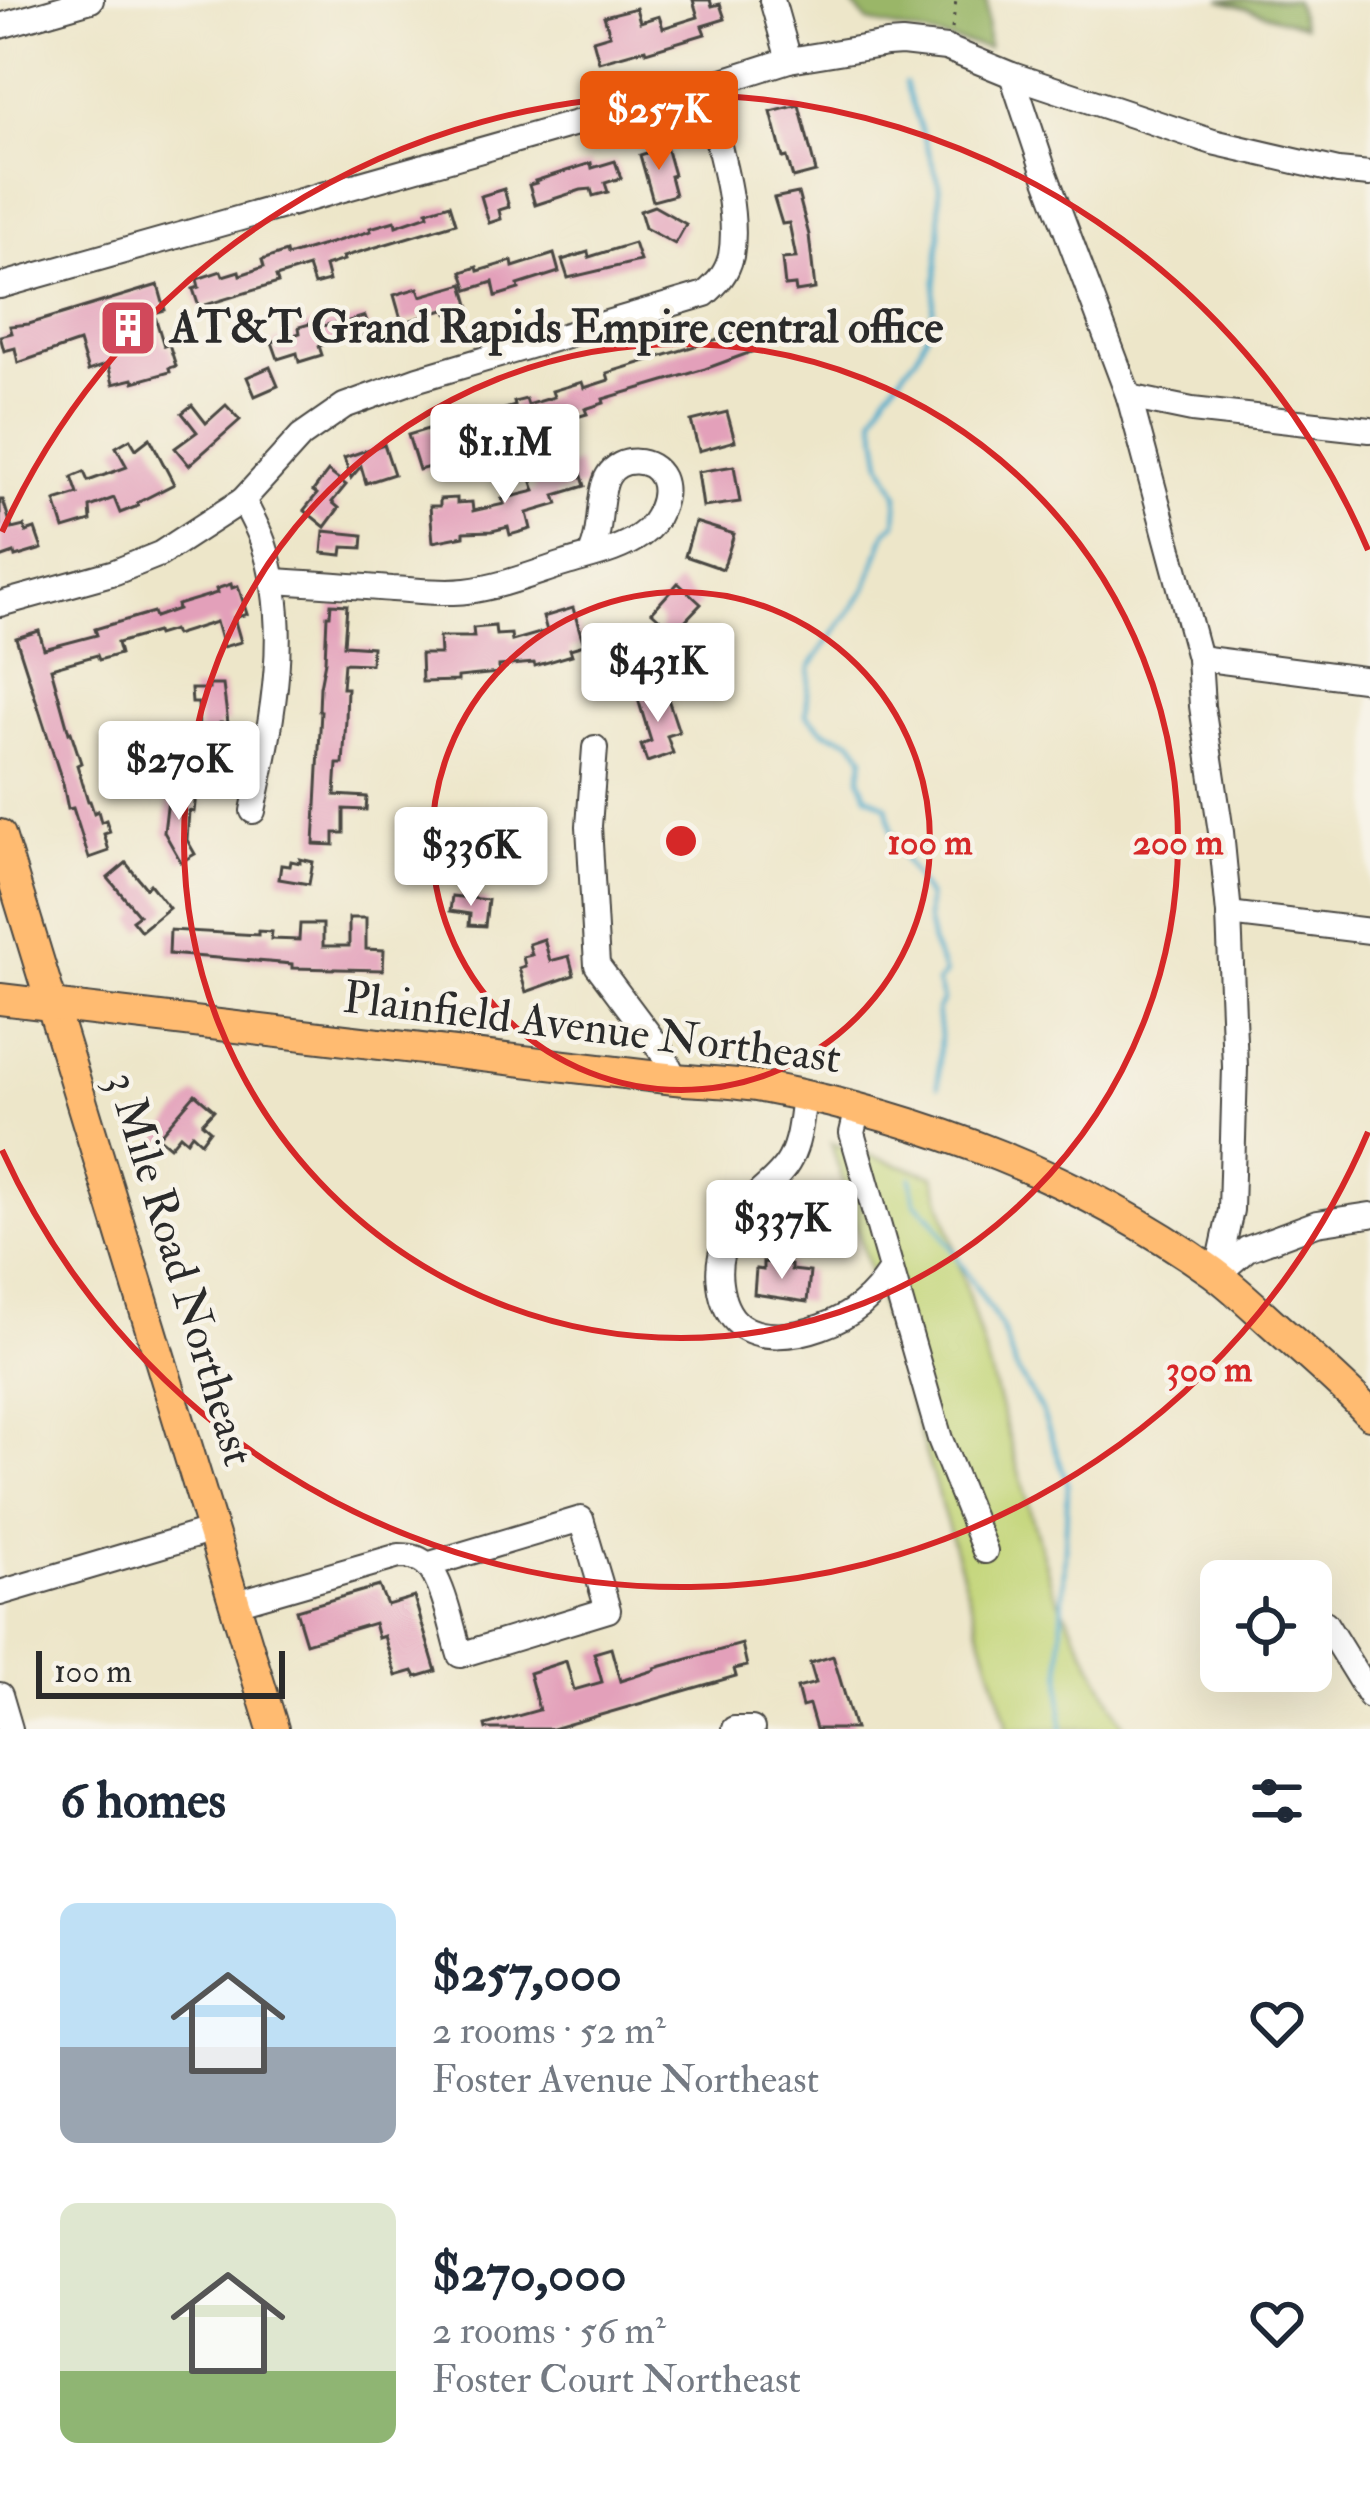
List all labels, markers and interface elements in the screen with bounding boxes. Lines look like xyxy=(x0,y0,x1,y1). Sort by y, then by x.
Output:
pin: $257K xyxy=(575,71,743,173)
text: $257K xyxy=(607,85,711,134)
building icon: AT&T Grand Rapids Empire central office xyxy=(97,297,159,359)
place label: AT&T Grand Rapids Empire central office xyxy=(168,300,943,356)
pin: $1.1M xyxy=(421,404,589,506)
text: $1.1M xyxy=(457,418,553,467)
pin: $431K xyxy=(574,623,742,725)
text: $431K xyxy=(608,637,708,686)
pin: $270K xyxy=(95,721,263,823)
text: $270K xyxy=(126,735,232,784)
pin: $336K xyxy=(387,807,555,909)
centre of rings xyxy=(660,820,702,862)
text: 100 m xyxy=(887,820,973,865)
text: 200 m xyxy=(1133,820,1223,865)
text: $336K xyxy=(422,821,520,870)
street label: Plainfield Avenue Northeast xyxy=(340,970,844,1086)
street label: 3 Mile Road Northeast xyxy=(93,1065,267,1473)
pin: $337K xyxy=(698,1180,866,1282)
text: $337K xyxy=(733,1194,831,1243)
text: 300 m xyxy=(1166,1347,1252,1392)
map controls xyxy=(1200,1560,1332,1692)
button: locate xyxy=(1200,1560,1332,1692)
scale bar xyxy=(36,1645,285,1698)
text: 100 m xyxy=(54,1651,132,1692)
icon: filters xyxy=(1244,1768,1310,1834)
text: 6 homes xyxy=(60,1769,226,1833)
text: $257,000 xyxy=(432,1942,622,2006)
icon: home xyxy=(156,1951,300,2095)
icon: heart xyxy=(1244,1990,1310,2056)
text: 2 rooms · 52 m² xyxy=(432,2006,666,2055)
text: Foster Avenue Northeast xyxy=(432,2055,819,2104)
text: $270,000 xyxy=(432,2242,627,2306)
icon: home xyxy=(156,2251,300,2395)
icon: heart xyxy=(1244,2290,1310,2356)
text: 2 rooms · 56 m² xyxy=(432,2306,666,2355)
text: Foster Court Northeast xyxy=(432,2355,801,2404)

